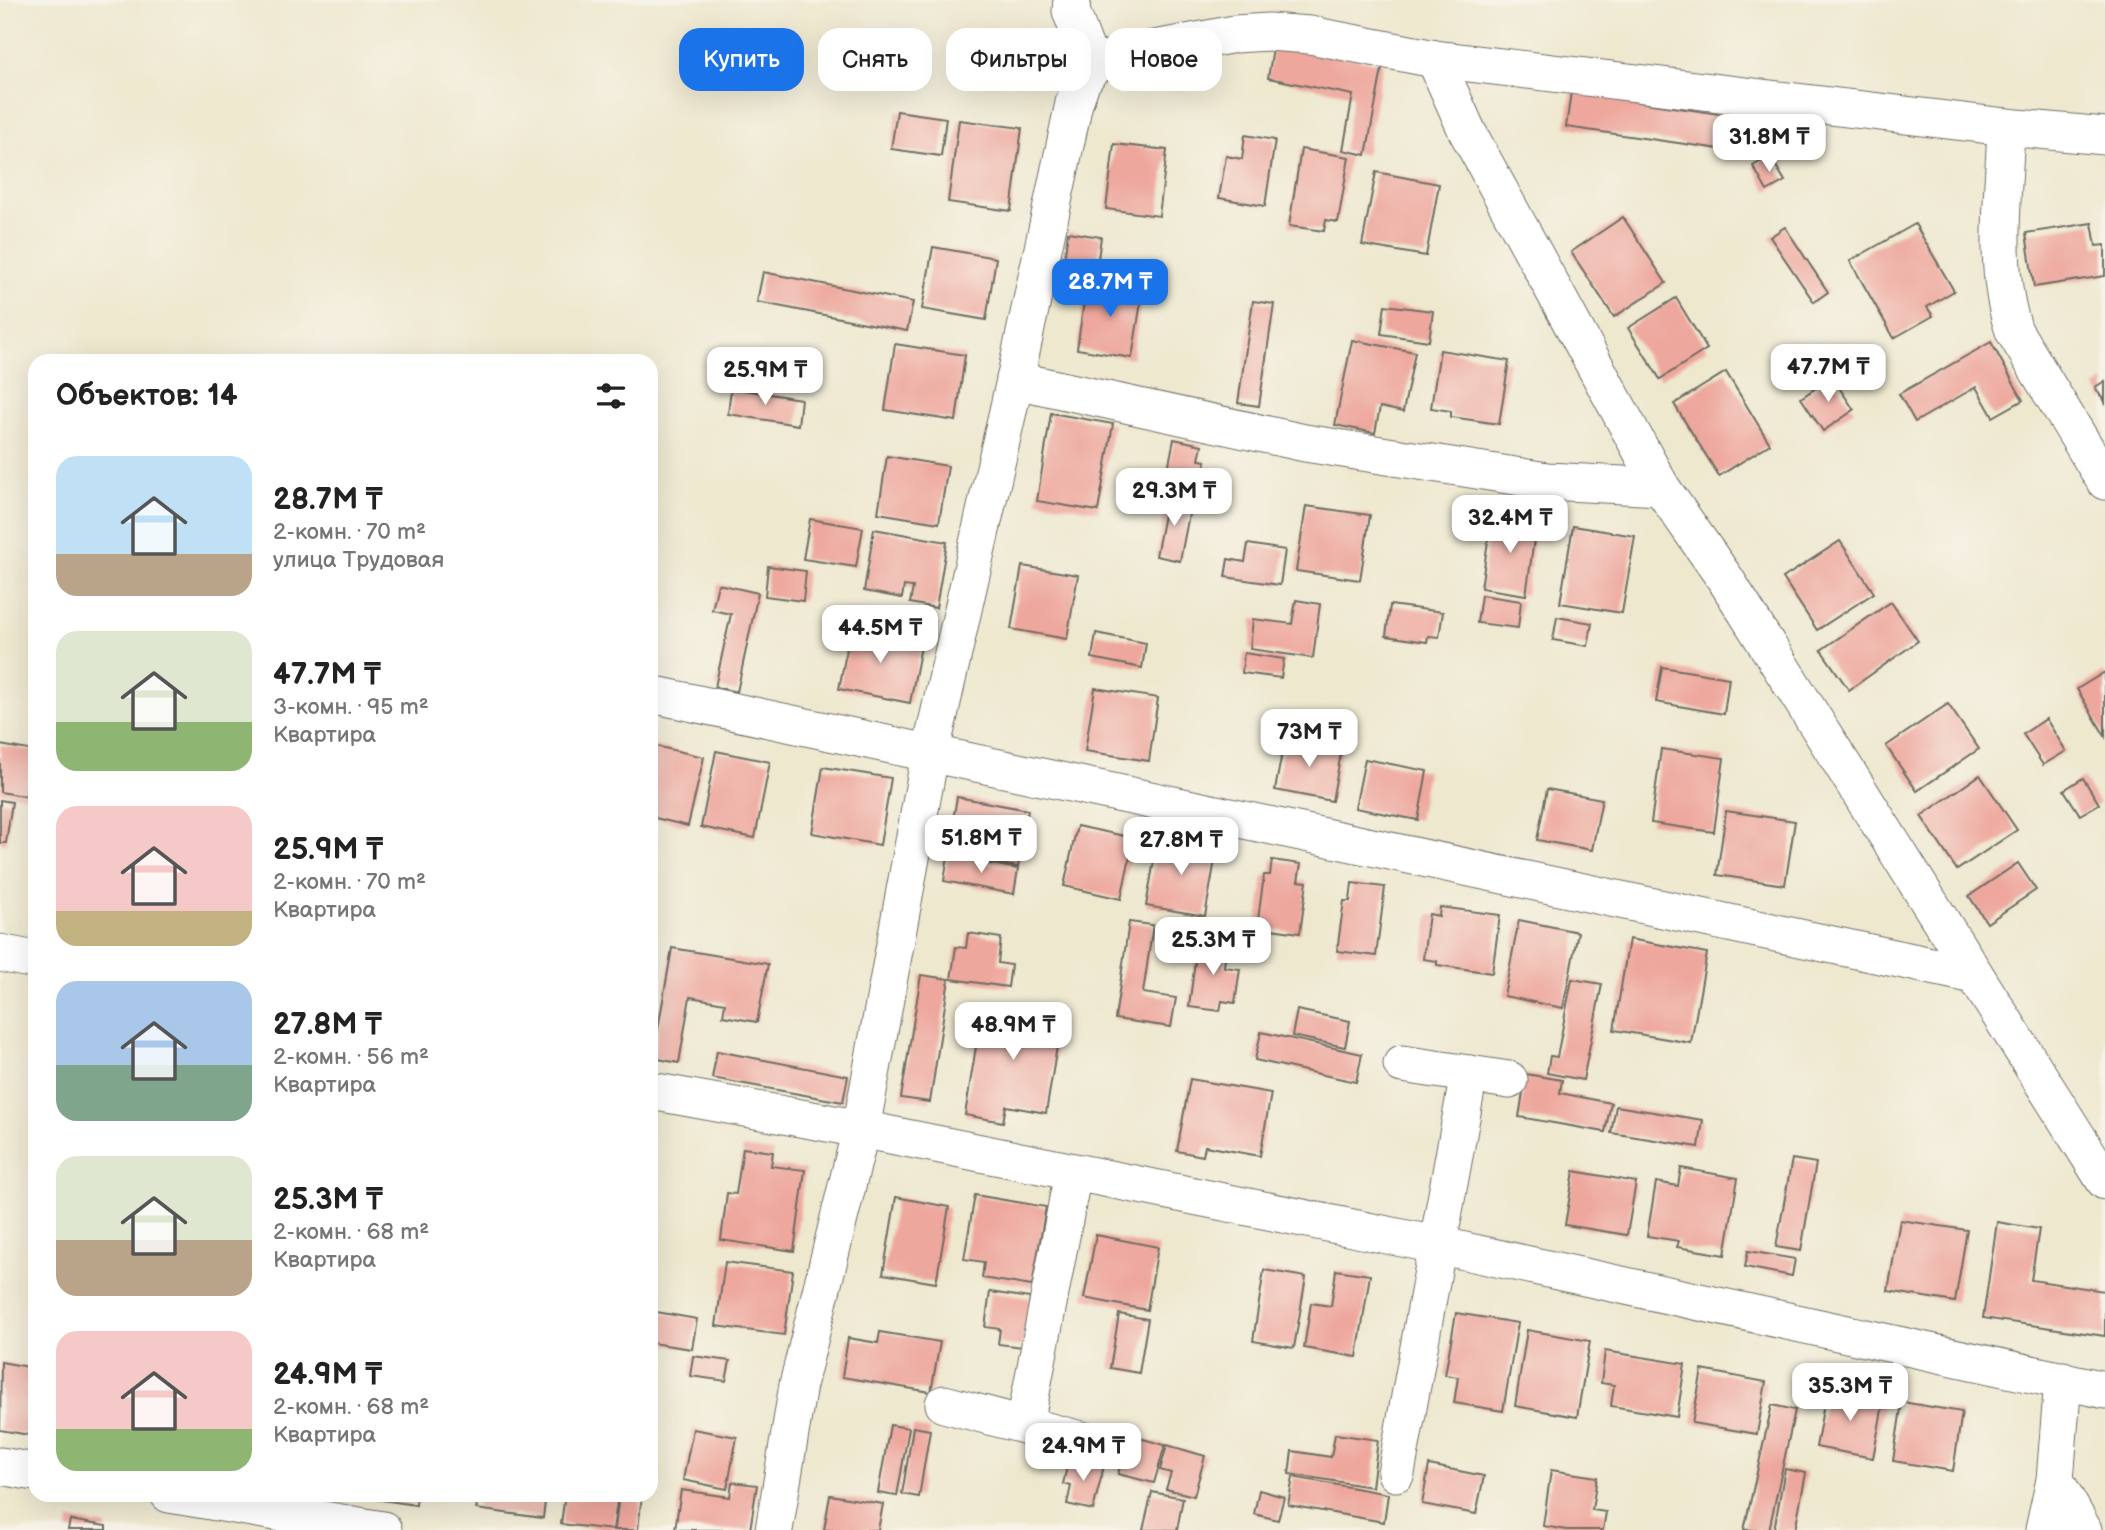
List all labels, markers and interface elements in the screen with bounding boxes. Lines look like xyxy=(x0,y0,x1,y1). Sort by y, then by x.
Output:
chip: Купить xyxy=(679,28,804,91)
chip: Снять xyxy=(818,28,932,91)
chip: Фильтры xyxy=(946,28,1091,91)
chip: Новое xyxy=(1105,28,1222,91)
pin: 31.8M ₸ xyxy=(1704,114,1834,174)
text: 31.8M ₸ xyxy=(1729,123,1809,151)
pin: 28.7M ₸ xyxy=(1045,260,1175,319)
text: 28.7M ₸ xyxy=(1068,268,1152,296)
pin: 47.7M ₸ xyxy=(1763,344,1893,404)
pin: 25.9M ₸ xyxy=(700,348,830,407)
text: 47.7M ₸ xyxy=(1787,353,1869,381)
text: 25.9M ₸ xyxy=(723,356,807,384)
icon: filters xyxy=(592,377,630,415)
text: Объектов: 14 xyxy=(56,378,238,414)
pin: 29.3M ₸ xyxy=(1109,468,1239,528)
text: 29.3M ₸ xyxy=(1132,477,1216,505)
text: 28.7M ₸ xyxy=(273,482,383,518)
icon: home xyxy=(112,484,196,568)
pin: 32.4M ₸ xyxy=(1445,496,1575,555)
text: 32.4M ₸ xyxy=(1468,504,1552,532)
text: 2-комн. · 70 m² xyxy=(273,518,426,546)
text: улица Трудовая xyxy=(273,546,444,574)
pin: 44.5M ₸ xyxy=(815,606,945,665)
text: 44.5M ₸ xyxy=(838,614,922,642)
text: 47.7M ₸ xyxy=(273,657,381,693)
icon: home xyxy=(112,659,196,743)
text: 3-комн. · 95 m² xyxy=(273,693,429,721)
pin: 73M ₸ xyxy=(1260,710,1358,769)
text: 73M ₸ xyxy=(1277,718,1341,746)
text: Квартира xyxy=(273,721,376,749)
pin: 51.8M ₸ xyxy=(916,816,1046,875)
pin: 27.8M ₸ xyxy=(1116,818,1246,877)
text: 51.8M ₸ xyxy=(941,824,1021,852)
text: 27.8M ₸ xyxy=(1139,826,1223,854)
text: 25.9M ₸ xyxy=(273,832,383,868)
icon: home xyxy=(112,834,196,918)
text: 2-комн. · 70 m² xyxy=(273,868,426,896)
text: Квартира xyxy=(273,896,376,924)
pin: 25.3M ₸ xyxy=(1148,918,1278,977)
text: 25.3M ₸ xyxy=(1171,926,1255,954)
pin: 48.9M ₸ xyxy=(948,1002,1078,1062)
text: 27.8M ₸ xyxy=(273,1007,382,1043)
icon: home xyxy=(112,1009,196,1093)
text: 48.9M ₸ xyxy=(971,1011,1055,1039)
text: 2-комн. · 56 m² xyxy=(273,1043,429,1071)
text: Квартира xyxy=(273,1071,376,1099)
text: 25.3M ₸ xyxy=(273,1182,383,1218)
icon: home xyxy=(112,1184,196,1268)
text: 2-комн. · 68 m² xyxy=(273,1218,429,1246)
text: Квартира xyxy=(273,1246,376,1274)
text: 24.9M ₸ xyxy=(273,1357,382,1393)
icon: home xyxy=(112,1359,196,1443)
pin: 35.3M ₸ xyxy=(1785,1364,1915,1423)
text: 35.3M ₸ xyxy=(1808,1372,1892,1400)
text: 2-комн. · 68 m² xyxy=(273,1393,429,1421)
text: Квартира xyxy=(273,1421,376,1449)
pin: 24.9M ₸ xyxy=(1018,1424,1148,1483)
text: 24.9M ₸ xyxy=(1041,1432,1125,1460)

